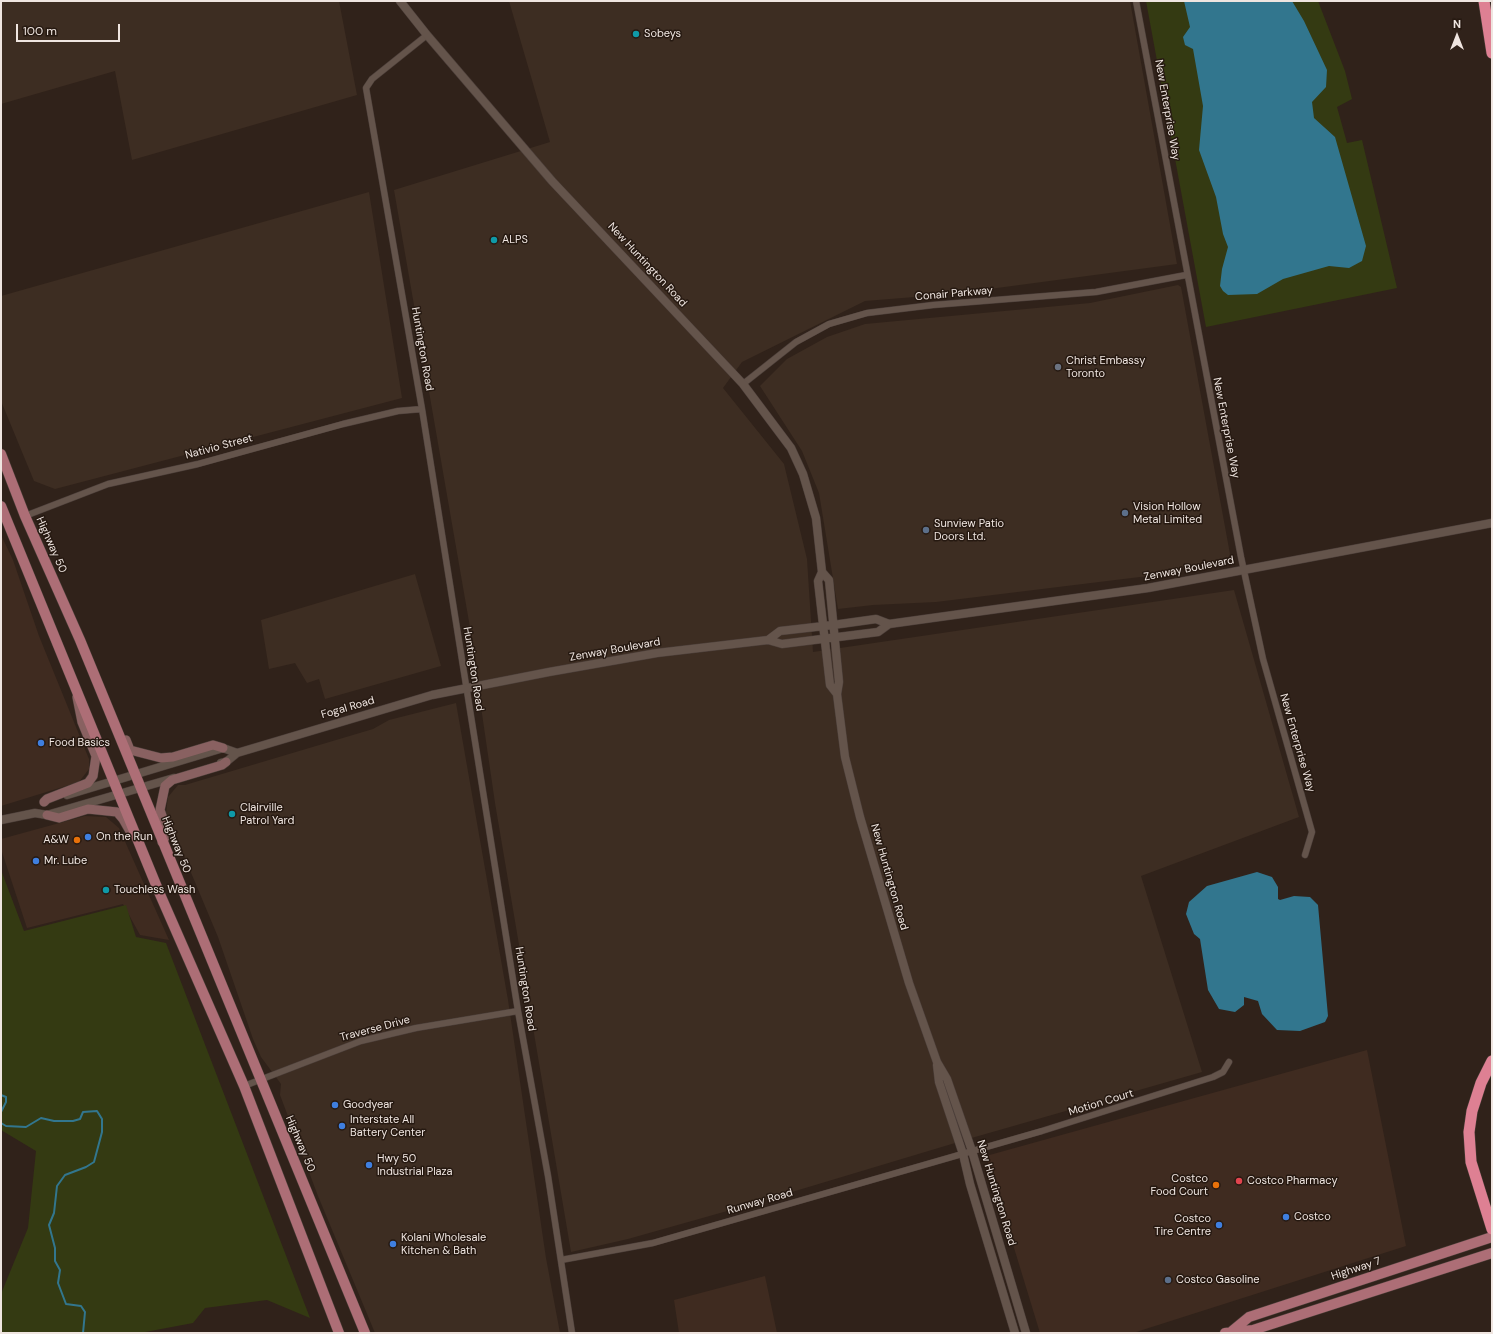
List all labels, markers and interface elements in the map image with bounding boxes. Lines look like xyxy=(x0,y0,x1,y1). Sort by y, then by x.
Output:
scale bar xyxy=(18,16,122,42)
north arrow xyxy=(1437,16,1477,56)
text: N xyxy=(1453,17,1461,31)
text: 100 m xyxy=(23,23,57,39)
place label: Sobeys xyxy=(644,27,681,41)
marker: Sobeys xyxy=(631,29,641,39)
street label: New Enterprise Way xyxy=(1152,58,1182,162)
street label: New Huntington Road xyxy=(605,220,689,310)
place label: ALPS xyxy=(502,233,528,247)
marker: ALPS xyxy=(489,235,499,245)
street label: Conair Parkway xyxy=(914,284,994,304)
street label: Huntington Road xyxy=(408,306,436,392)
place label: Christ Embassy Toronto xyxy=(1066,354,1145,380)
marker: Christ Embassy Toronto xyxy=(1053,362,1063,372)
street label: New Enterprise Way xyxy=(1210,377,1242,479)
street label: Nativio Street xyxy=(184,432,254,462)
place label: Vision Hollow Metal Limited xyxy=(1133,500,1202,526)
marker: Vision Hollow Metal Limited xyxy=(1120,508,1130,518)
street label: Highway 50 xyxy=(33,515,69,575)
place label: Sunview Patio Doors Ltd. xyxy=(934,517,1004,543)
marker: Sunview Patio Doors Ltd. xyxy=(921,525,931,535)
street label: Zenway Boulevard xyxy=(1143,554,1235,584)
street label: Huntington Road xyxy=(460,626,486,712)
street label: Zenway Boulevard xyxy=(569,636,661,664)
street label: New Enterprise Way xyxy=(1277,692,1317,794)
street label: Fogal Road xyxy=(320,694,376,722)
place label: Food Basics xyxy=(49,736,110,750)
marker: Food Basics xyxy=(36,738,46,748)
place label: Clairville Patrol Yard xyxy=(240,801,294,827)
marker: Clairville Patrol Yard xyxy=(227,809,237,819)
street label: Highway 50 xyxy=(159,815,193,875)
street label: New Huntington Road xyxy=(867,822,911,932)
place label: On the Run xyxy=(96,830,153,844)
marker: On the Run xyxy=(83,832,93,842)
place label: A&W xyxy=(43,833,69,847)
marker: A&W xyxy=(72,835,82,845)
place label: Mr. Lube xyxy=(44,854,87,868)
marker: Mr. Lube xyxy=(31,856,41,866)
place label: Touchless Wash xyxy=(114,883,195,897)
marker: Touchless Wash xyxy=(101,885,111,895)
street label: Huntington Road xyxy=(512,946,538,1032)
street label: Traverse Drive xyxy=(339,1013,411,1045)
street label: Motion Court xyxy=(1067,1087,1135,1119)
place label: Goodyear xyxy=(343,1098,393,1112)
marker: Goodyear xyxy=(330,1100,340,1110)
place label: Interstate All Battery Center xyxy=(350,1113,425,1139)
street label: Highway 50 xyxy=(282,1114,318,1174)
marker: Interstate All Battery Center xyxy=(337,1121,347,1131)
street label: New Huntington Road xyxy=(974,1138,1018,1248)
place label: Hwy 50 Industrial Plaza xyxy=(377,1152,453,1178)
marker: Hwy 50 Industrial Plaza xyxy=(364,1160,374,1170)
place label: Costco Food Court xyxy=(1150,1172,1208,1198)
place label: Costco Pharmacy xyxy=(1247,1174,1338,1188)
marker: Costco Pharmacy xyxy=(1234,1176,1244,1186)
marker: Costco Food Court xyxy=(1211,1180,1221,1190)
street label: Runway Road xyxy=(726,1186,794,1218)
place label: Costco xyxy=(1294,1210,1331,1224)
place label: Costco Tire Centre xyxy=(1154,1212,1211,1238)
marker: Costco xyxy=(1281,1212,1291,1222)
marker: Costco Tire Centre xyxy=(1214,1220,1224,1230)
place label: Kolani Wholesale Kitchen & Bath xyxy=(401,1231,486,1257)
marker: Kolani Wholesale Kitchen & Bath xyxy=(388,1239,398,1249)
street label: Highway 7 xyxy=(1329,1255,1383,1283)
place label: Costco Gasoline xyxy=(1176,1273,1260,1287)
marker: Costco Gasoline xyxy=(1163,1275,1173,1285)

